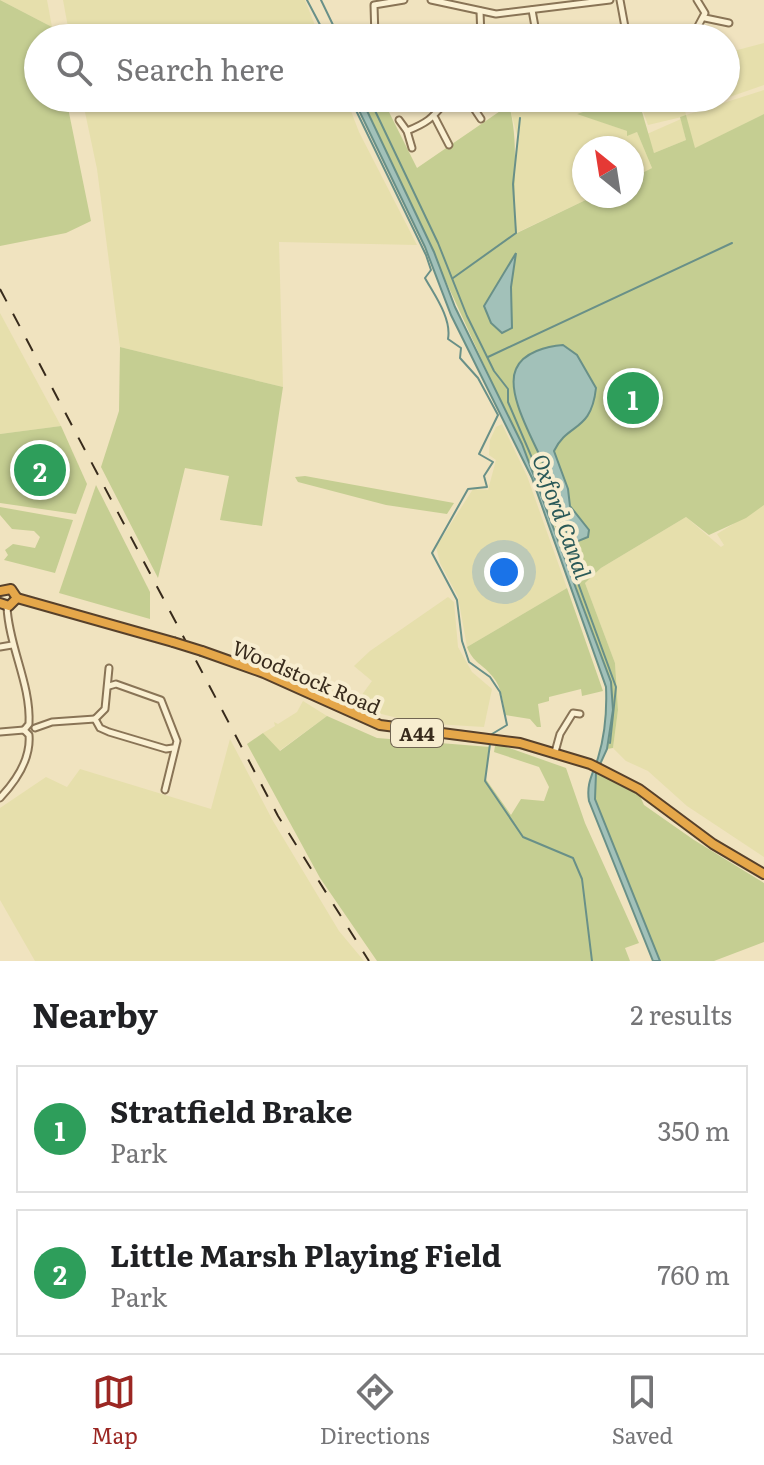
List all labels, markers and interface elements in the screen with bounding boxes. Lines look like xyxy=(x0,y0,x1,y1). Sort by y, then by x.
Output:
search box xyxy=(24,24,740,112)
icon: search xyxy=(52,46,96,90)
text: Search here xyxy=(116,46,284,90)
north arrow xyxy=(572,136,644,208)
pin: 1 xyxy=(607,368,659,428)
pin: 2 xyxy=(14,440,66,500)
water label: Oxford Canal xyxy=(525,449,601,584)
your location xyxy=(484,552,524,592)
street label: Woodstock Road xyxy=(228,631,386,721)
road number: A44 xyxy=(391,719,443,747)
text: Nearby xyxy=(32,988,158,1038)
text: 2 results xyxy=(630,994,732,1033)
text: Stratfield Brake xyxy=(110,1088,352,1132)
text: 1 xyxy=(55,1110,65,1149)
text: 350 m xyxy=(657,1110,730,1149)
text: Park xyxy=(110,1132,167,1171)
text: Little Marsh Playing Field xyxy=(110,1232,501,1276)
text: 2 xyxy=(53,1254,67,1293)
text: 760 m xyxy=(657,1254,730,1293)
text: Park xyxy=(110,1276,167,1315)
tab: Map xyxy=(91,1370,138,1451)
tab: Directions xyxy=(320,1370,430,1451)
tab: Saved xyxy=(612,1370,673,1451)

